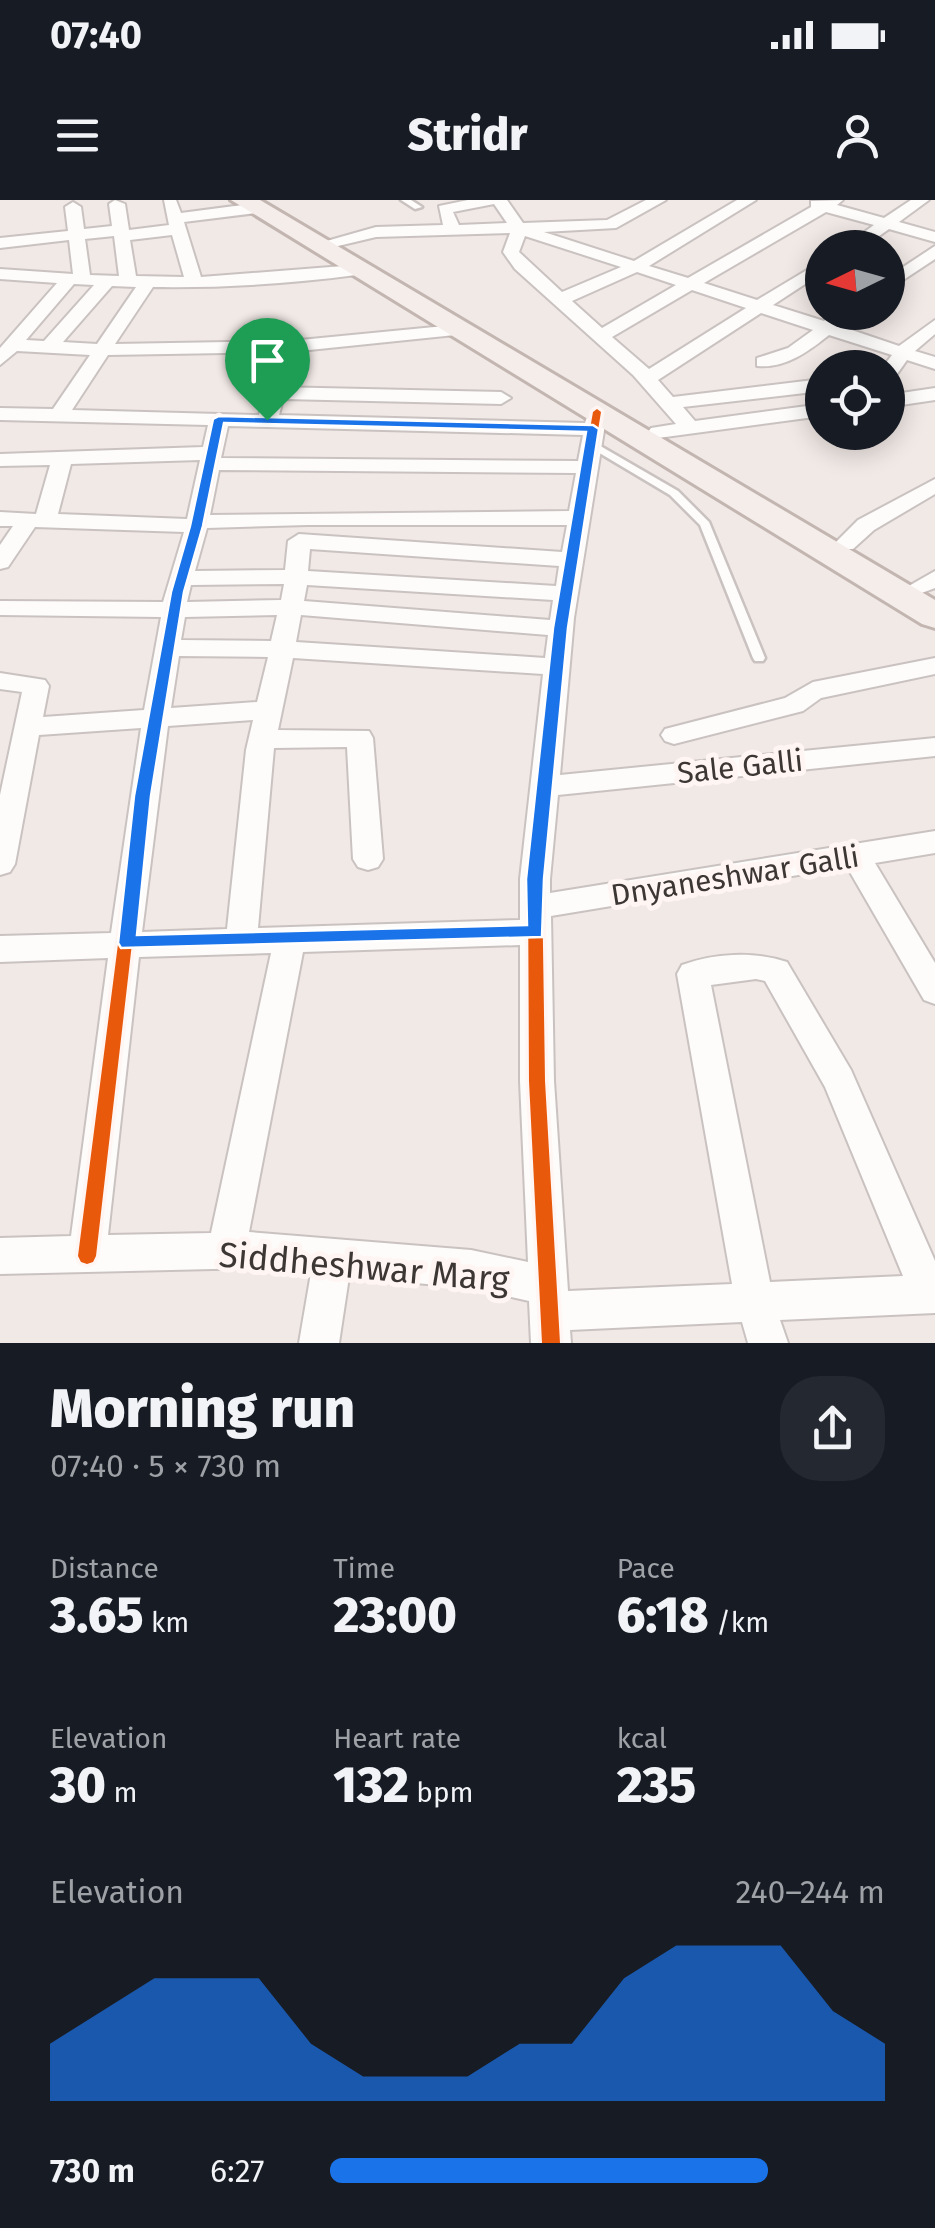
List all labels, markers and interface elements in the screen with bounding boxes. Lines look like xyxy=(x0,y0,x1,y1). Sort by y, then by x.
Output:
text: 07:40 xyxy=(50,12,142,58)
icon: menu xyxy=(50,108,105,163)
text: Stridr xyxy=(408,108,527,162)
icon: person xyxy=(830,108,885,163)
north arrow xyxy=(805,230,905,330)
map controls xyxy=(805,230,905,450)
pin xyxy=(225,318,310,421)
icon: arrive xyxy=(240,333,295,388)
button: locate xyxy=(805,350,905,450)
street label: Sale Galli xyxy=(675,742,805,792)
street label: Dnyaneshwar Galli xyxy=(608,839,862,913)
street label: Siddheshwar Marg xyxy=(217,1233,512,1301)
text: Morning run xyxy=(50,1376,355,1442)
button: share xyxy=(780,1376,885,1481)
text: 07:40 · 5 × 730 m xyxy=(50,1447,281,1485)
text: Distance xyxy=(50,1552,159,1585)
text: Time xyxy=(333,1552,395,1585)
text: Pace xyxy=(617,1552,675,1585)
text: 3.65 xyxy=(50,1585,144,1645)
text: 23:00 xyxy=(333,1585,457,1645)
text: 6:18 xyxy=(617,1585,709,1645)
text: km xyxy=(144,1606,189,1639)
text: /km xyxy=(709,1606,769,1639)
text: Elevation xyxy=(50,1722,167,1755)
text: Heart rate xyxy=(333,1722,461,1755)
text: kcal xyxy=(617,1722,667,1755)
text: 30 xyxy=(50,1755,106,1815)
text: 132 xyxy=(333,1755,409,1815)
text: 235 xyxy=(617,1755,696,1815)
text: m xyxy=(106,1776,137,1809)
text: bpm xyxy=(409,1776,474,1809)
text: Elevation xyxy=(50,1873,184,1911)
text: 240–244 m xyxy=(736,1873,885,1911)
text: 730 m xyxy=(50,2152,135,2190)
text: 6:27 xyxy=(210,2152,264,2190)

